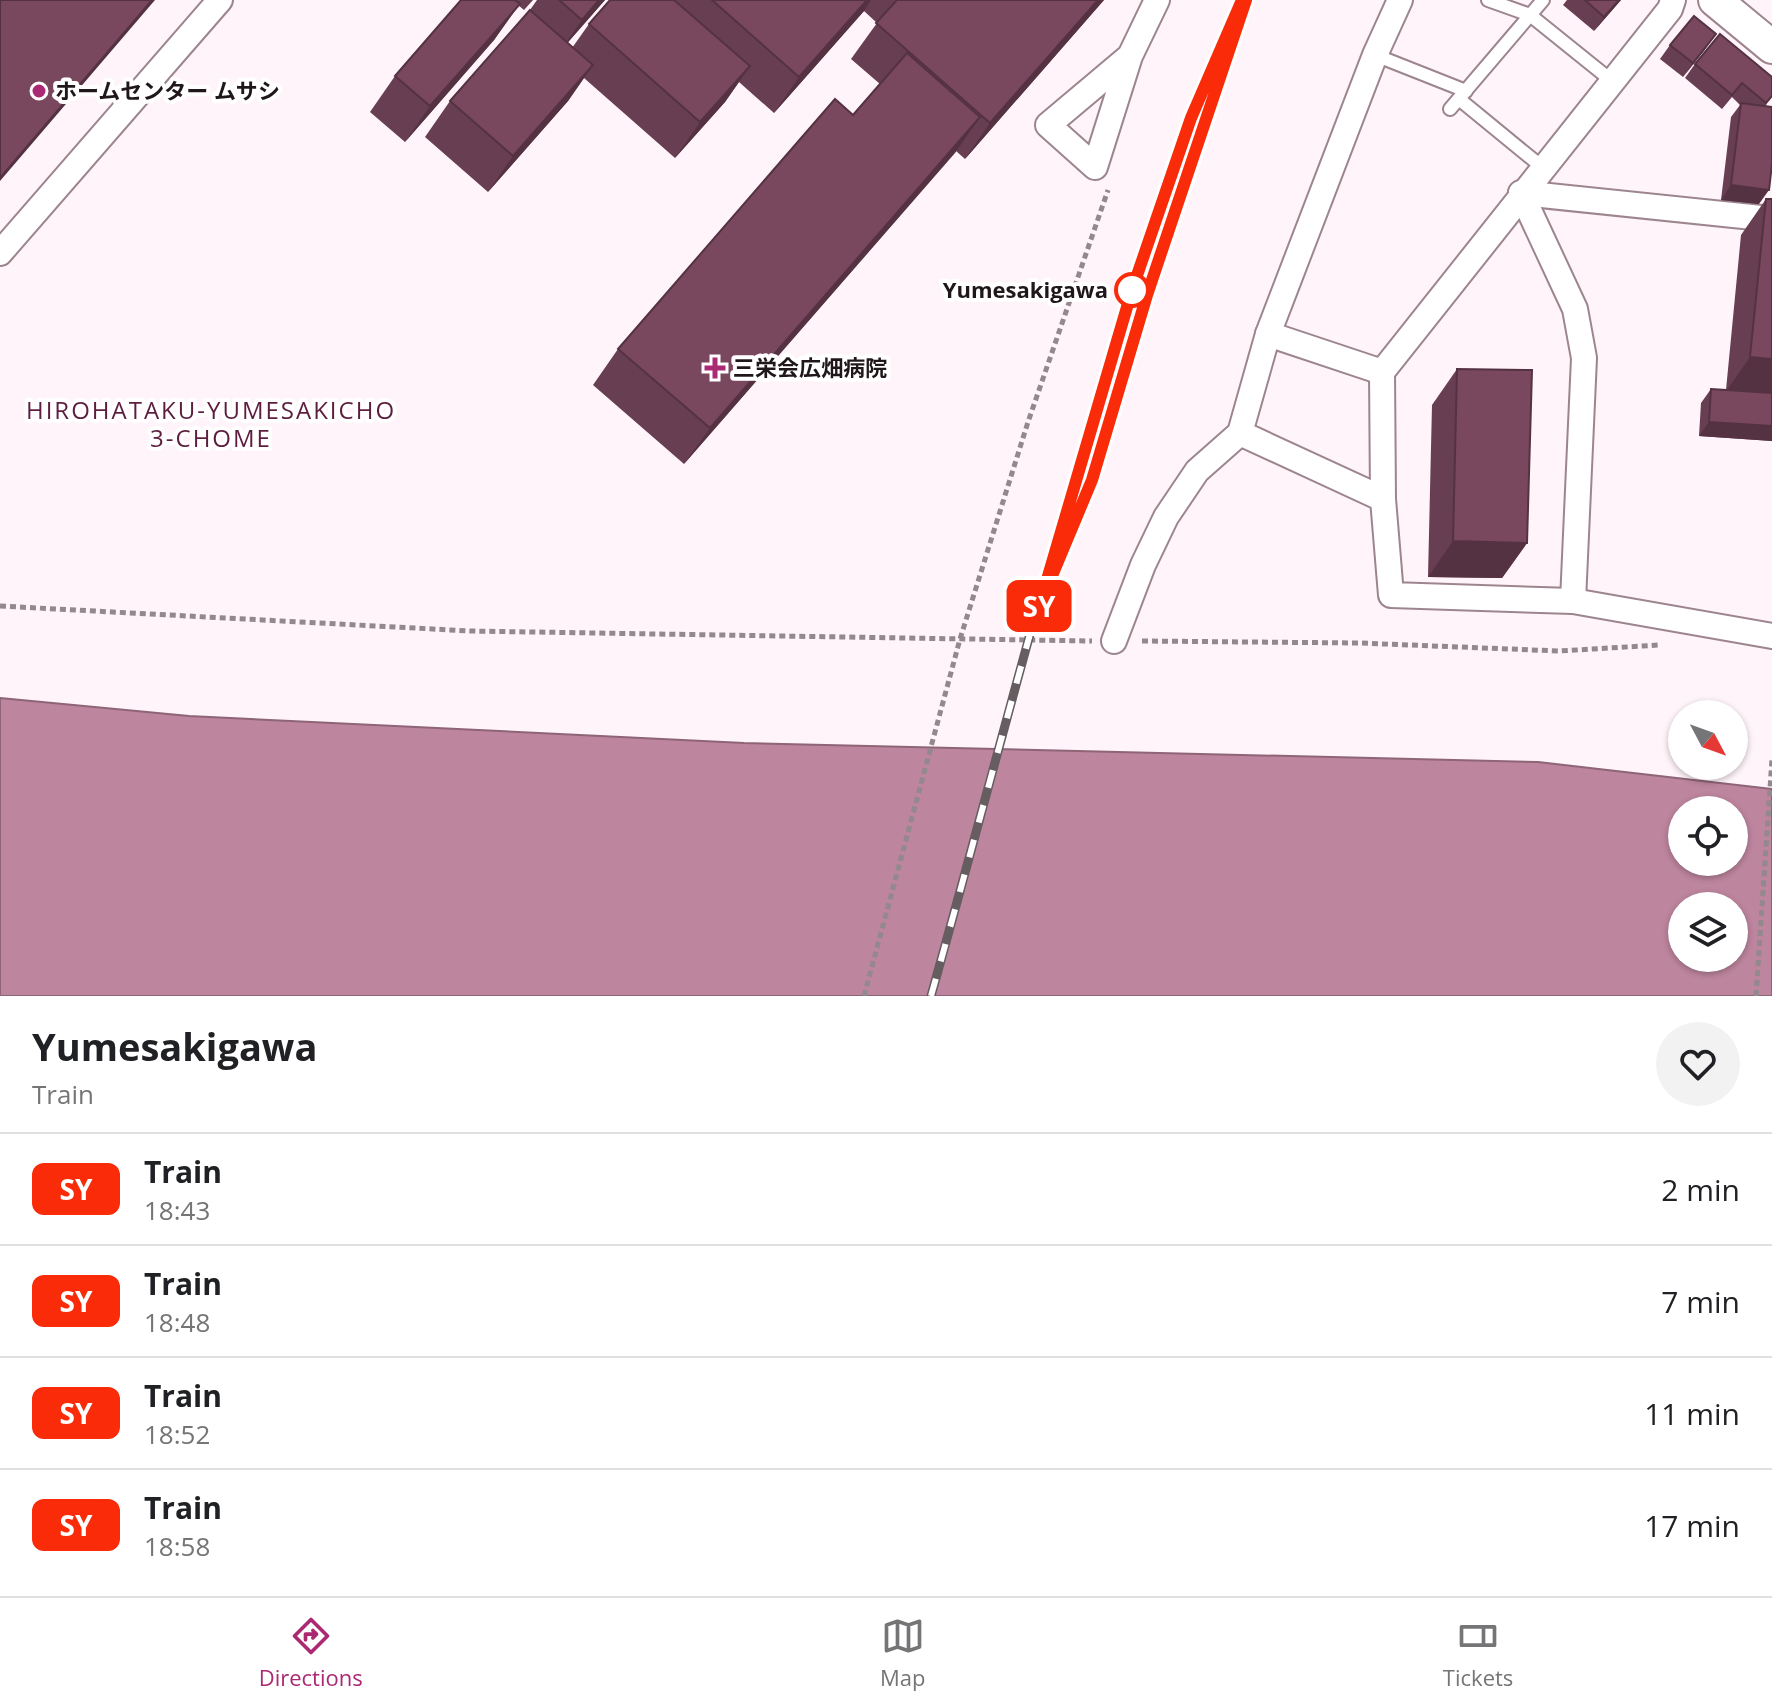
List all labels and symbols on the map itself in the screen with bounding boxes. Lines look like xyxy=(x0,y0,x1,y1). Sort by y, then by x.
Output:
place label: ホームセンター ムサシ xyxy=(55,75,280,105)
marker: ホームセンター ムサシ xyxy=(30,82,48,100)
marker: Yumesakigawa xyxy=(1115,273,1149,307)
place label: Yumesakigawa xyxy=(943,274,1108,304)
place label: 三栄会広畑病院 xyxy=(733,352,887,382)
marker: 三栄会広畑病院 xyxy=(704,357,726,379)
district label: HIROHATAKU-YUMESAKICHO 3-CHOME xyxy=(26,393,396,454)
line badge: SY xyxy=(1003,580,1075,632)
north arrow xyxy=(1668,700,1748,780)

